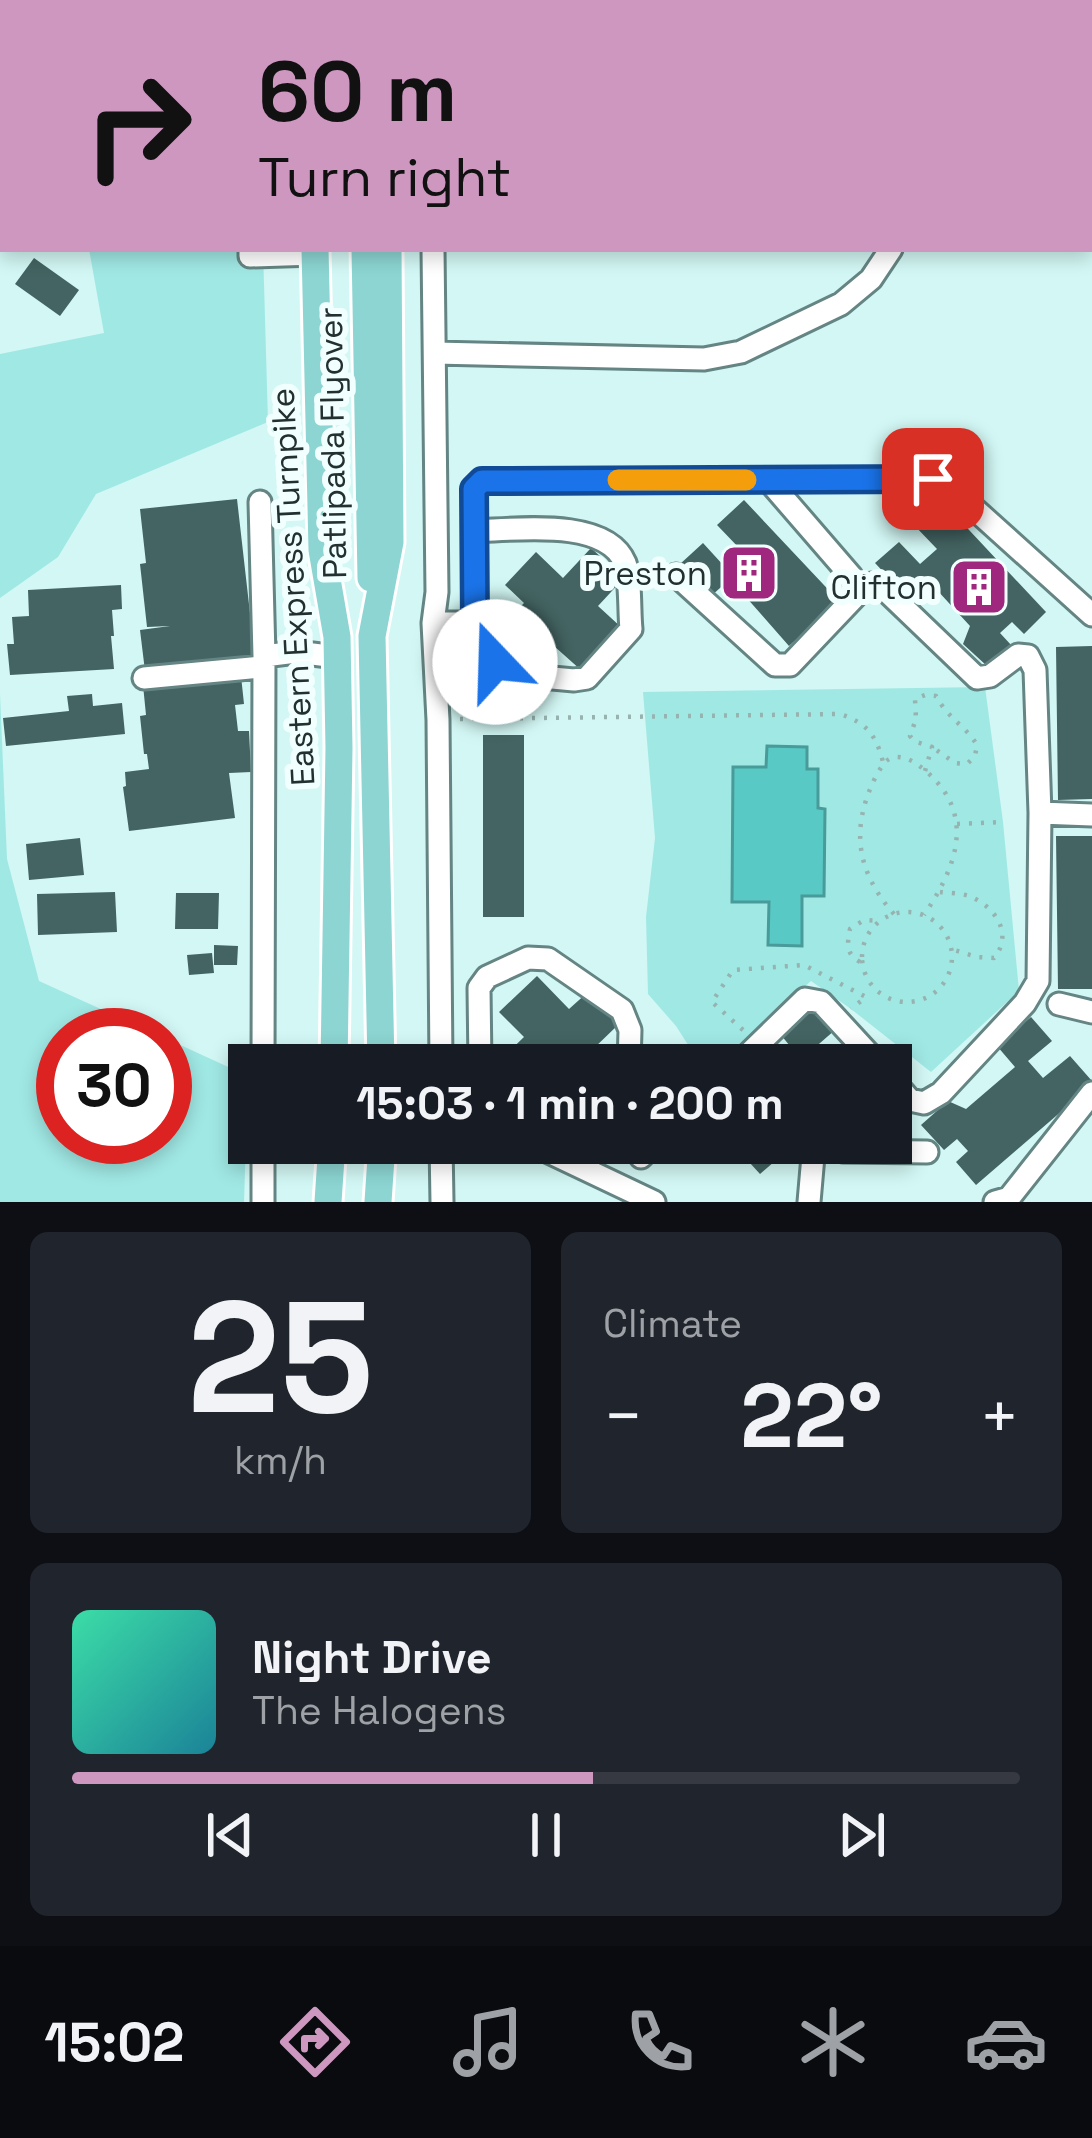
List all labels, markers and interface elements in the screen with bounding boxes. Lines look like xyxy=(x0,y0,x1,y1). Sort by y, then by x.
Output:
text: 60 m xyxy=(258,38,457,146)
icon: right xyxy=(60,48,216,204)
text: Turn right xyxy=(258,143,511,212)
street label: Patlipada Flyover xyxy=(310,307,356,579)
street label: Eastern Express Turnpike xyxy=(262,387,324,787)
pin xyxy=(882,428,984,530)
icon: arrive xyxy=(900,446,966,512)
building icon: Preston xyxy=(718,542,780,604)
place label: Preston xyxy=(584,553,707,595)
building icon: Clifton xyxy=(948,556,1010,618)
place label: Clifton xyxy=(830,567,937,609)
position arrow xyxy=(432,599,558,725)
speed limit sign: 30 xyxy=(36,1008,192,1164)
text: 15:03 · 1 min · 200 m xyxy=(356,1075,784,1132)
text: 25 xyxy=(187,1258,374,1458)
text: Climate xyxy=(603,1299,742,1348)
text: 22° xyxy=(740,1358,883,1473)
text: − xyxy=(603,1374,644,1458)
text: + xyxy=(979,1374,1020,1458)
text: km/h xyxy=(234,1436,327,1485)
text: Night Drive xyxy=(252,1629,492,1686)
text: The Halogens xyxy=(252,1686,506,1735)
icon: previous xyxy=(197,1802,263,1868)
icon: pause xyxy=(513,1802,579,1868)
icon: next xyxy=(829,1802,895,1868)
icon: directions xyxy=(273,2000,357,2084)
icon: music xyxy=(446,2000,530,2084)
icon: phone xyxy=(618,2000,702,2084)
icon: climate xyxy=(791,2000,875,2084)
icon: car xyxy=(964,2000,1048,2084)
text: 15:02 xyxy=(44,2008,184,2077)

